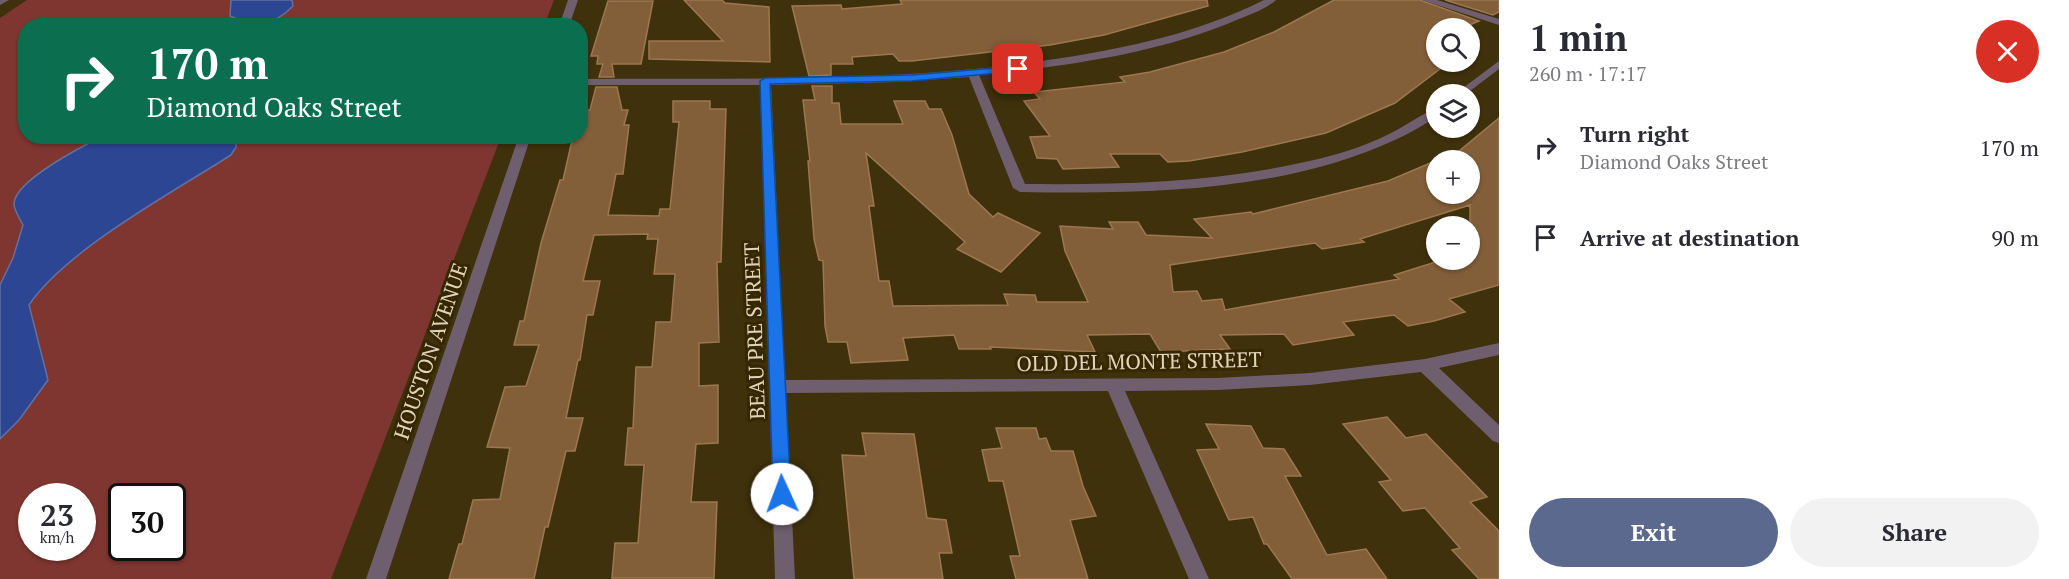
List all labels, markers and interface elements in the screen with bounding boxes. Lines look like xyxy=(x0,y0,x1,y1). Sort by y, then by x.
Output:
text: 1 min xyxy=(1529,14,1627,61)
map controls xyxy=(1426,18,1480,270)
button: search xyxy=(1426,18,1480,72)
button: close xyxy=(1976,20,2039,83)
text: 170 m xyxy=(147,35,268,91)
icon: right xyxy=(48,42,126,120)
pin xyxy=(992,43,1043,94)
icon: arrive xyxy=(1001,52,1034,85)
text: 260 m · 17:17 xyxy=(1529,60,1647,87)
button: layers xyxy=(1426,84,1480,138)
text: Diamond Oaks Street xyxy=(147,89,402,125)
text: Turn right xyxy=(1580,119,1689,148)
icon: right xyxy=(1529,131,1562,164)
text: 170 m xyxy=(1979,133,2039,162)
text: Diamond Oaks Street xyxy=(1580,148,1769,175)
button: + xyxy=(1426,150,1480,204)
button: − xyxy=(1426,216,1480,270)
icon: arrive xyxy=(1529,221,1562,254)
text: Arrive at destination xyxy=(1580,223,1799,252)
text: 90 m xyxy=(1991,223,2039,252)
street label: BEAU PRE STREET xyxy=(737,242,771,420)
street label: HOUSTON AVENUE xyxy=(387,259,473,443)
street label: OLD DEL MONTE STREET xyxy=(1016,345,1262,377)
position arrow xyxy=(750,462,814,526)
speed limit sign: 30 xyxy=(108,483,186,561)
text: 23 xyxy=(40,495,74,535)
button: Exit xyxy=(1529,498,1778,567)
button: Share xyxy=(1790,498,2039,567)
text: km/h xyxy=(40,527,74,547)

